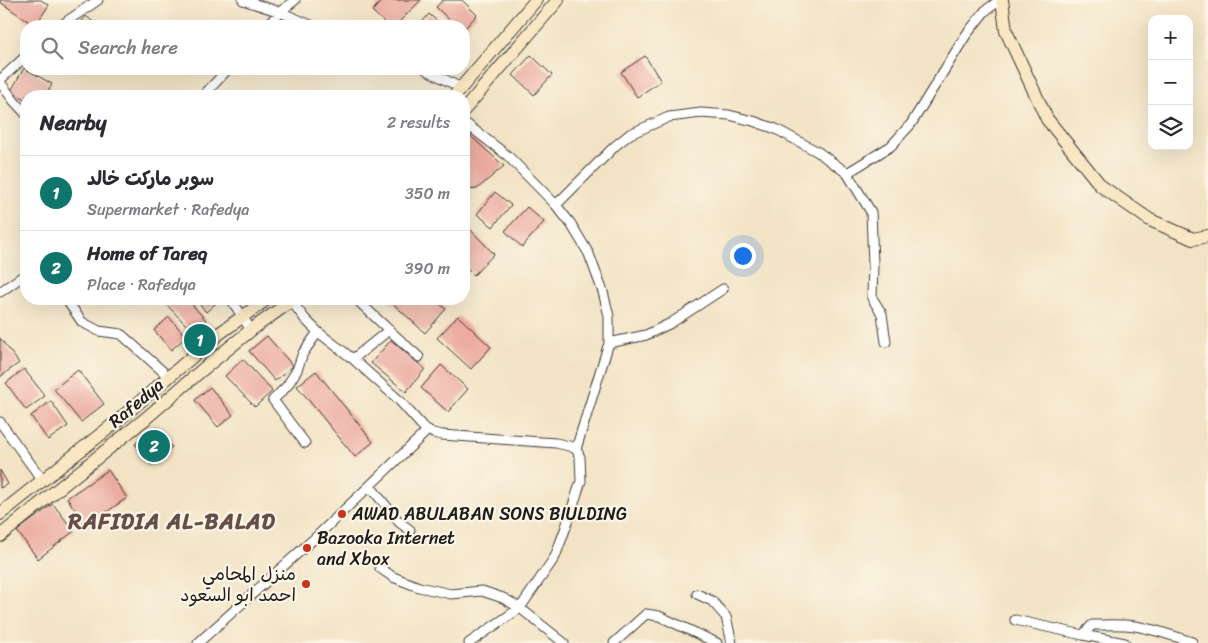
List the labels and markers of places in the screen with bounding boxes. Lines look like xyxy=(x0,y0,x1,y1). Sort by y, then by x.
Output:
pin: 1 xyxy=(184,321,216,359)
pin: 2 xyxy=(138,427,170,465)
place label: AWAD ABULABAN SONS BIULDING xyxy=(351,498,627,530)
marker: AWAD ABULABAN SONS BIULDING xyxy=(336,508,348,520)
place label: Bazooka Internet and Xbox xyxy=(317,522,455,575)
marker: Bazooka Internet and Xbox xyxy=(301,542,313,554)
place label: منزل المحامي احمد ابو السعود xyxy=(180,558,296,611)
marker: منزل المحامي احمد ابو السعود xyxy=(300,578,312,590)

